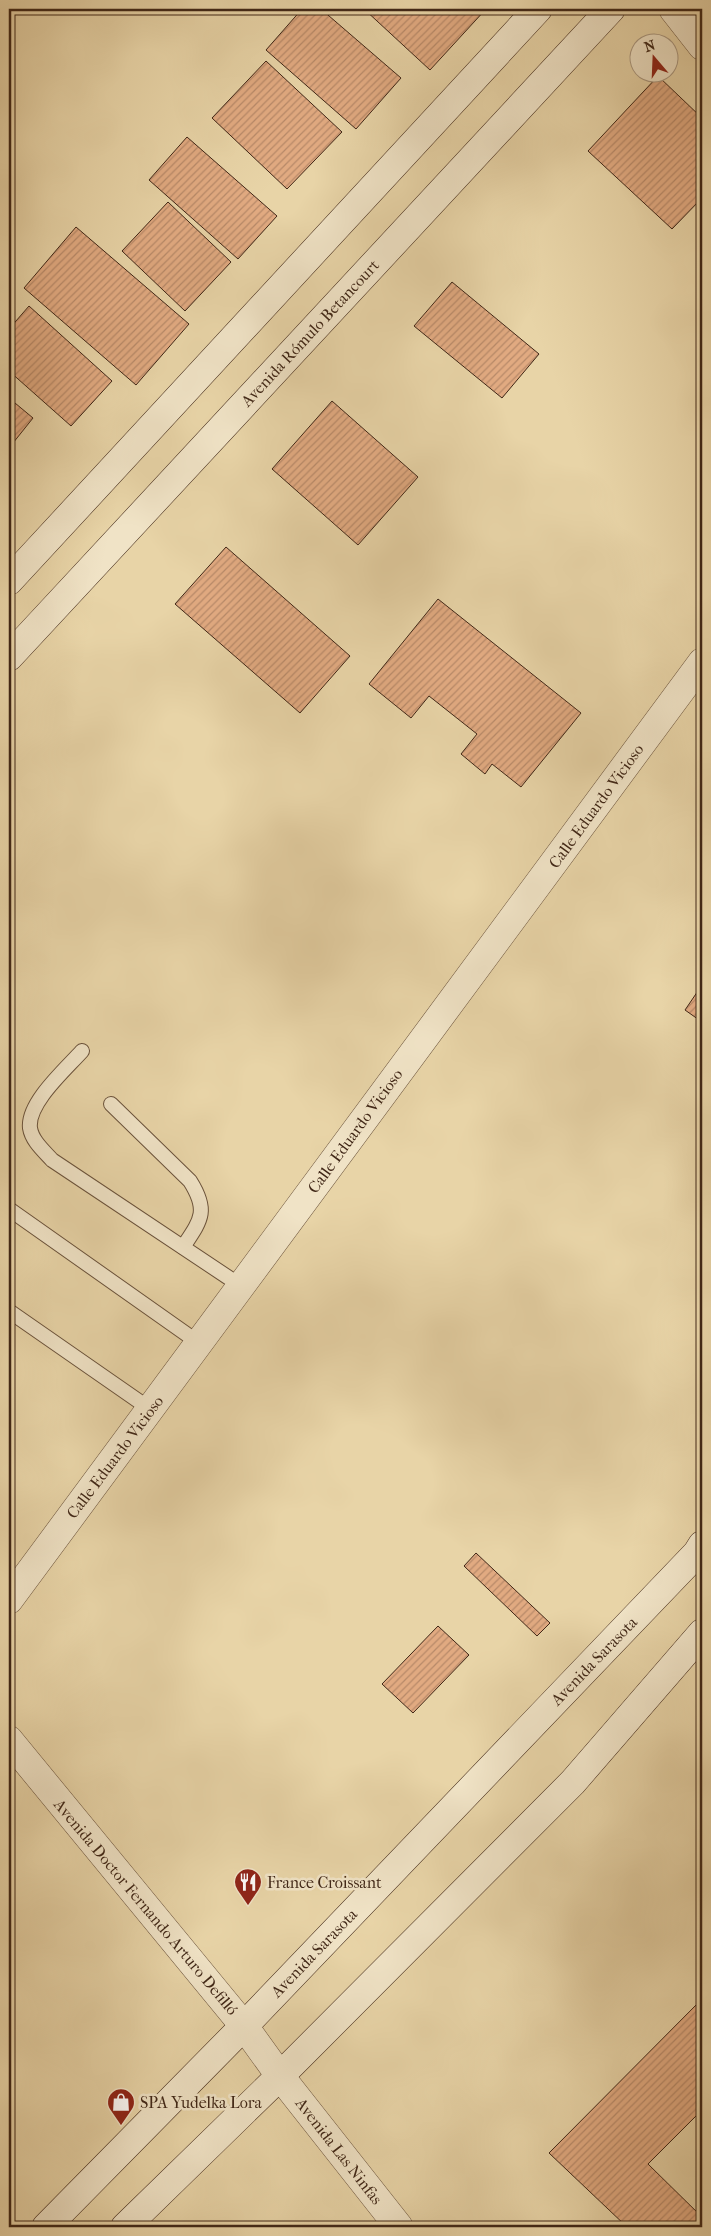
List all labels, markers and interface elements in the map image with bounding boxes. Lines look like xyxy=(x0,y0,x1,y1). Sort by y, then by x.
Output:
north arrow xyxy=(628,32,678,82)
text: N xyxy=(642,36,658,56)
street label: Avenida Rómulo Betancourt xyxy=(236,255,383,411)
street label: Calle Eduardo Vicioso xyxy=(545,740,647,872)
street label: Calle Eduardo Vicioso xyxy=(304,1065,406,1197)
street label: Calle Eduardo Vicioso xyxy=(63,1392,167,1522)
street label: Avenida Sarasota xyxy=(546,1612,642,1710)
street label: Avenida Doctor Fernando Arturo Defilló xyxy=(49,1794,242,2019)
restaurant icon: France Croissant xyxy=(233,1867,263,1906)
place label: France Croissant xyxy=(267,1873,382,1892)
street label: Avenida Sarasota xyxy=(266,1904,362,2002)
shop icon: SPA Yudelka Lora xyxy=(106,2087,136,2126)
place label: SPA Yudelka Lora xyxy=(140,2093,262,2112)
street label: Avenida Las Ninfas xyxy=(291,2093,387,2208)

